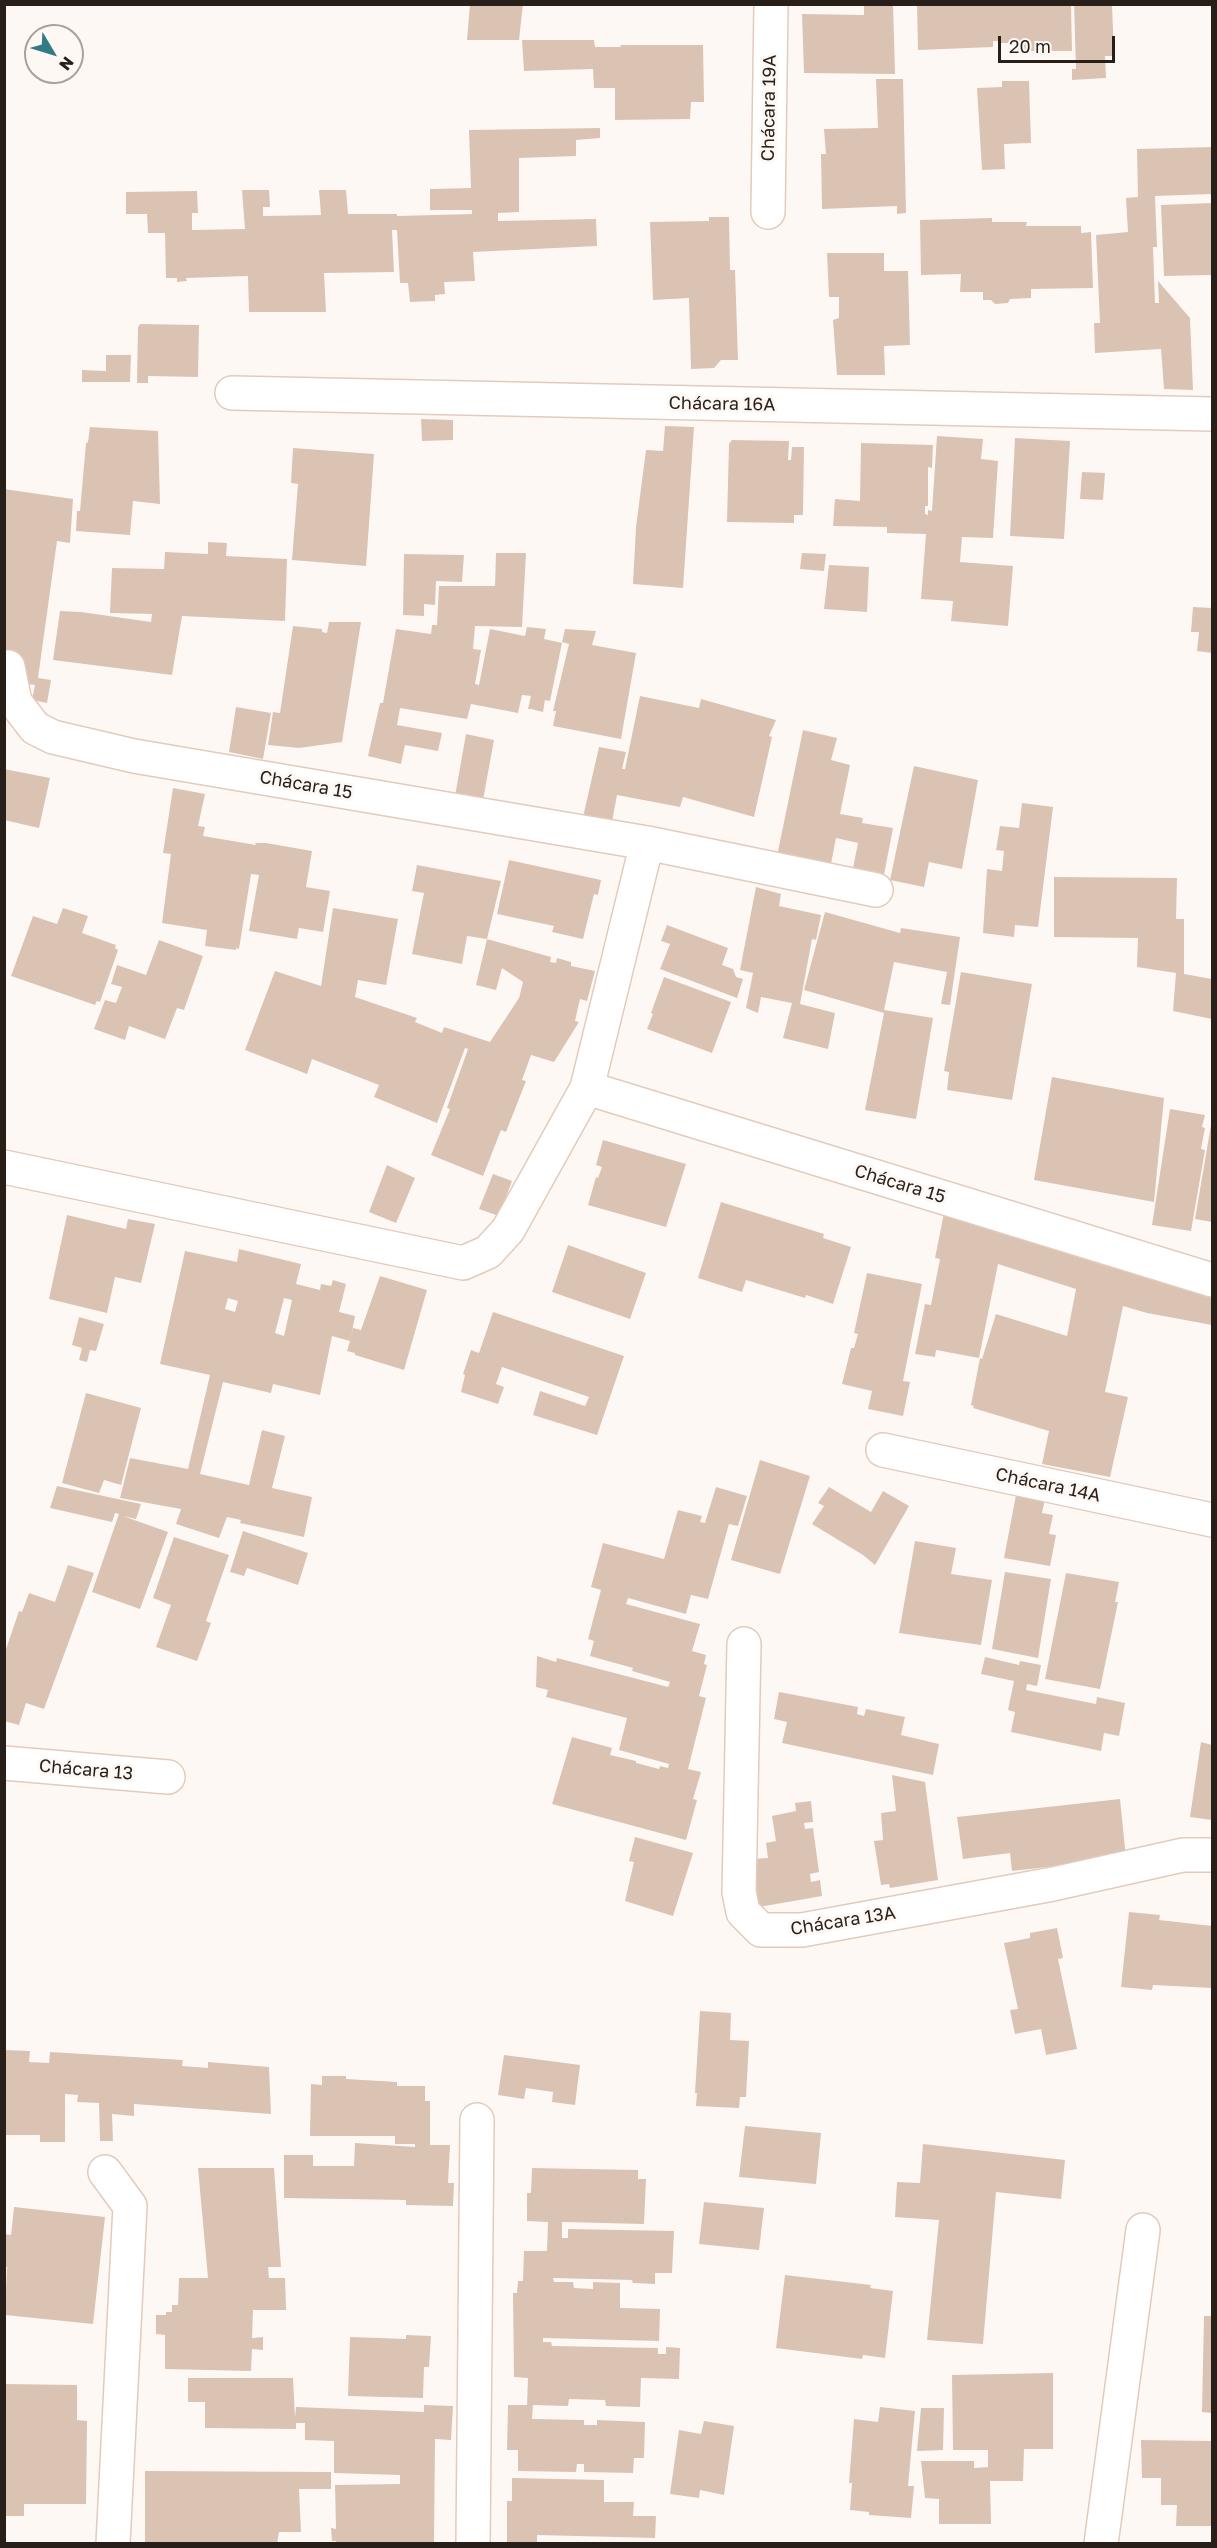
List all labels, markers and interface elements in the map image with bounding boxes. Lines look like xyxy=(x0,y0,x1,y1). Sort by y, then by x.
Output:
north arrow xyxy=(24,24,84,84)
scale bar xyxy=(1001,24,1118,62)
text: 20 m xyxy=(1009,35,1051,57)
text: N xyxy=(55,53,78,75)
street label: Chácara 19A xyxy=(757,54,781,162)
street label: Chácara 16A xyxy=(668,392,776,416)
street label: Chácara 15 xyxy=(258,766,354,804)
street label: Chácara 15 xyxy=(852,1160,948,1208)
street label: Chácara 14A xyxy=(994,1463,1102,1507)
street label: Chácara 13 xyxy=(38,1755,134,1785)
street label: Chácara 13A xyxy=(789,1902,897,1940)

